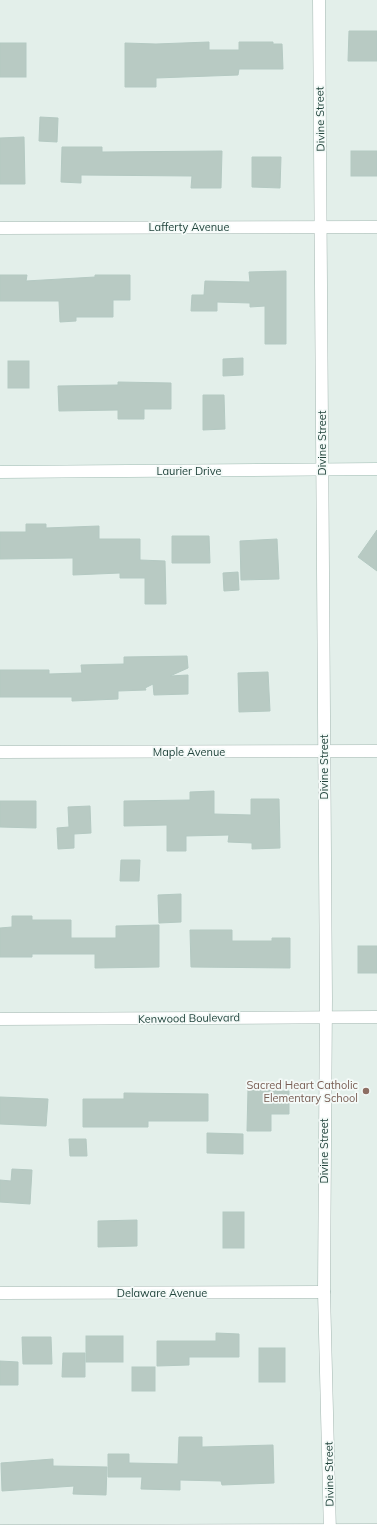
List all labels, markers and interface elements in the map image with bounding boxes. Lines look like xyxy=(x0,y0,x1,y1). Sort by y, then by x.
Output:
street label: Divine Street xyxy=(312,86,328,152)
street label: Lafferty Avenue xyxy=(149,220,229,234)
street label: Divine Street xyxy=(315,410,329,476)
street label: Laurier Drive xyxy=(157,464,221,478)
street label: Divine Street xyxy=(317,734,331,800)
street label: Maple Avenue xyxy=(153,745,225,759)
street label: Kenwood Boulevard xyxy=(138,1010,240,1026)
place label: Sacred Heart Catholic Elementary School xyxy=(247,1078,359,1105)
marker: Sacred Heart Catholic Elementary School xyxy=(361,1086,371,1096)
street label: Divine Street xyxy=(317,1118,331,1184)
street label: Delaware Avenue xyxy=(117,1286,207,1300)
street label: Divine Street xyxy=(321,1441,337,1507)

